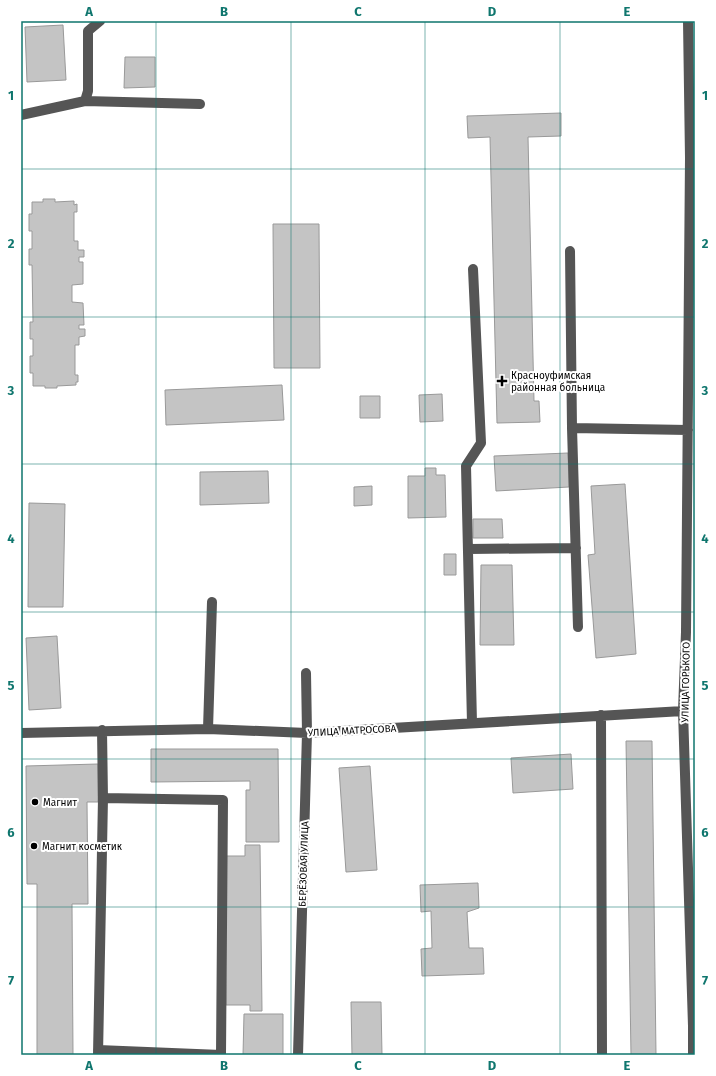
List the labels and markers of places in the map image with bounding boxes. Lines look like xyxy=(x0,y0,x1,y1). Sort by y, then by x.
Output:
place label: Красноуфимская районная больница xyxy=(511,370,605,394)
marker: Красноуфимская районная больница xyxy=(496,375,508,387)
marker: Магнит xyxy=(30,797,40,807)
place label: Магнит xyxy=(43,797,77,809)
marker: Магнит косметик xyxy=(29,841,39,851)
place label: Магнит косметик xyxy=(42,841,123,853)

